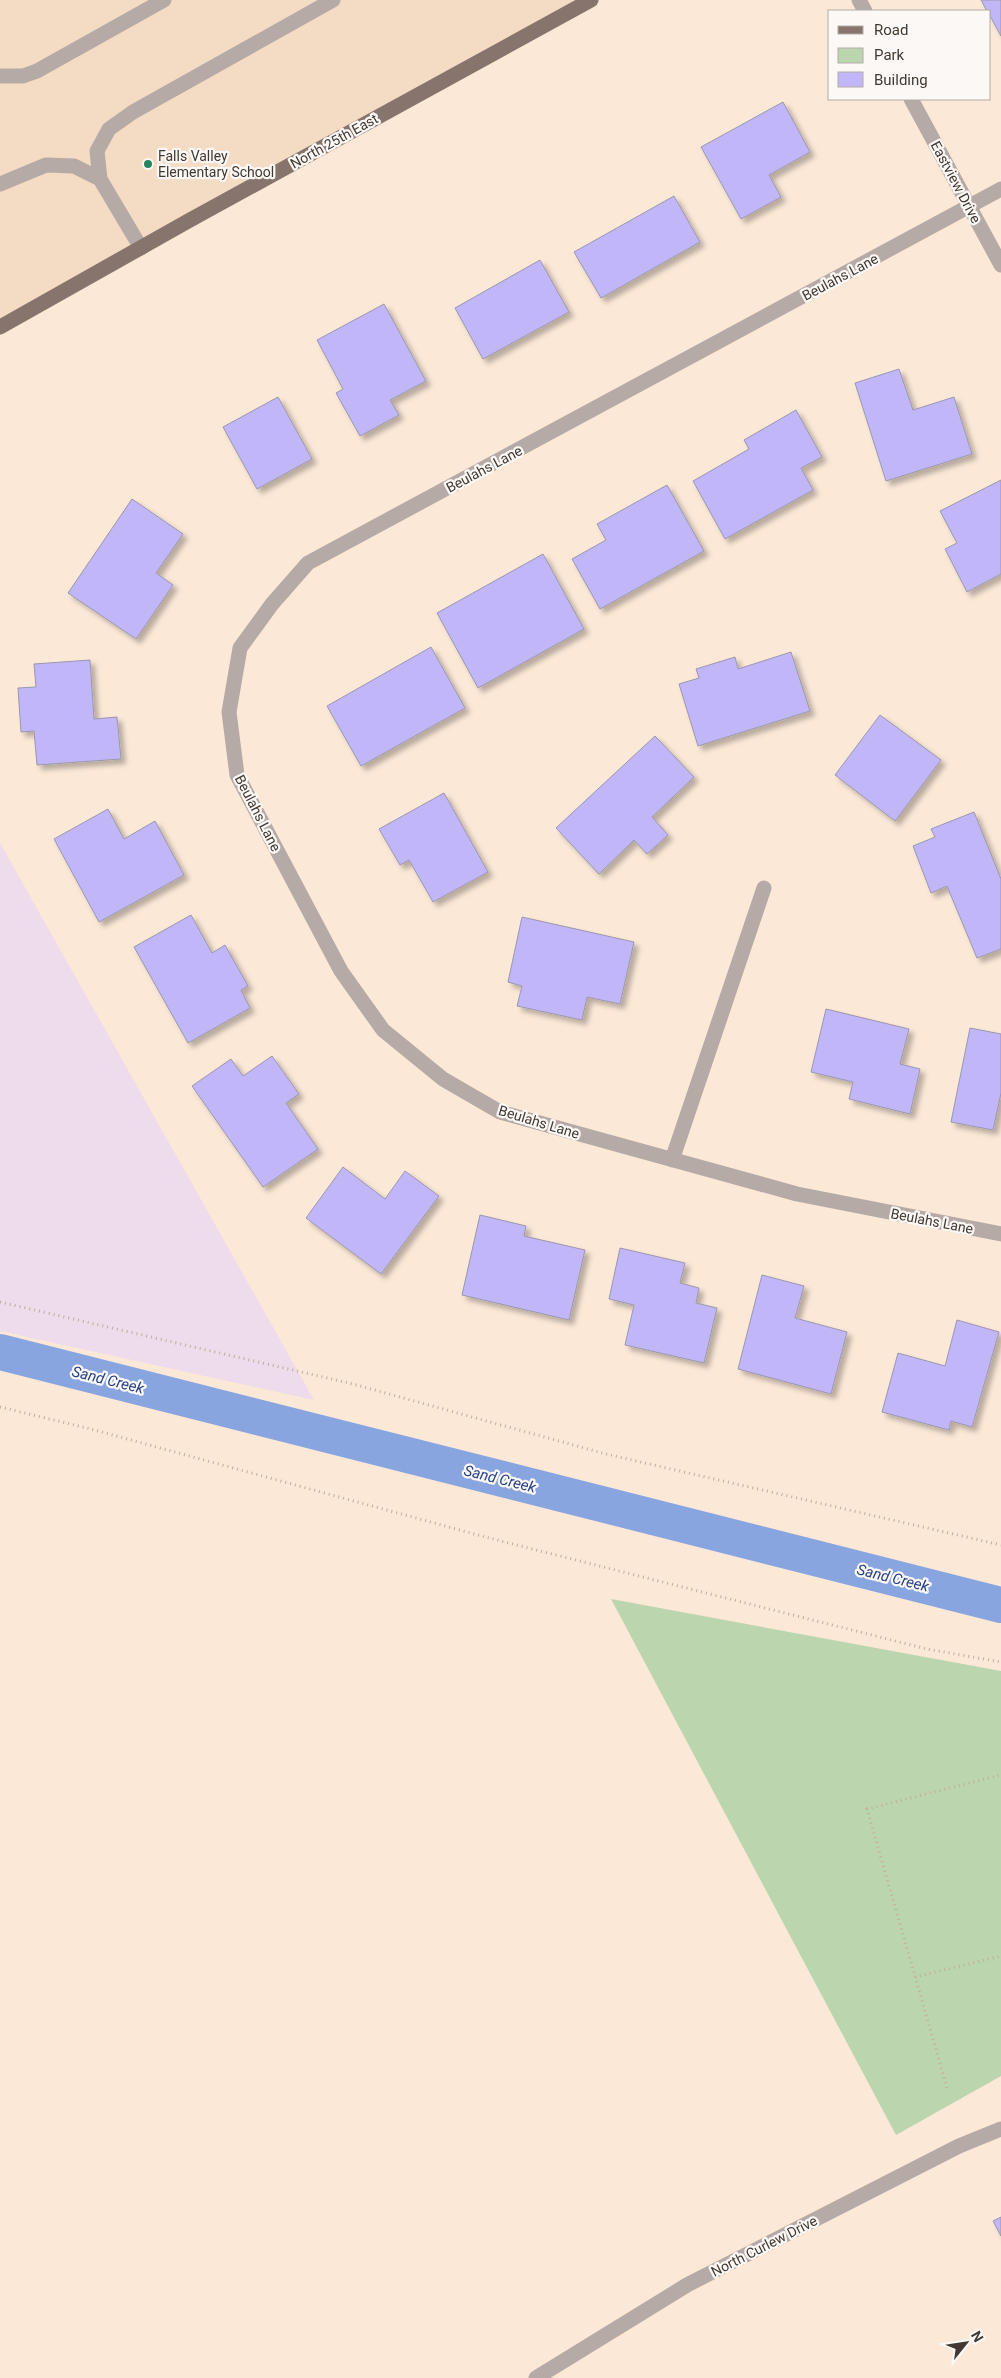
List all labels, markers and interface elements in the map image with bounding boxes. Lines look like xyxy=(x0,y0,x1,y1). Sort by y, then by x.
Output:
legend xyxy=(828,10,991,100)
text: Road xyxy=(874,21,908,39)
text: Park xyxy=(874,46,905,64)
text: Building xyxy=(874,71,928,89)
street label: North 25th East xyxy=(287,110,381,172)
street label: Eastview Drive xyxy=(928,138,984,226)
place label: Falls Valley Elementary School xyxy=(158,148,274,180)
marker: Falls Valley Elementary School xyxy=(142,158,154,170)
street label: Beulahs Lane xyxy=(799,250,881,304)
street label: Beulahs Lane xyxy=(443,442,525,496)
street label: Beulahs Lane xyxy=(232,772,284,854)
street label: Beulahs Lane xyxy=(497,1102,581,1142)
street label: Beulahs Lane xyxy=(889,1205,975,1237)
water label: Sand Creek xyxy=(70,1362,146,1398)
water label: Sand Creek xyxy=(462,1461,538,1497)
water label: Sand Creek xyxy=(855,1560,931,1596)
street label: North Curlew Drive xyxy=(708,2212,820,2280)
north arrow xyxy=(941,2318,991,2368)
text: N xyxy=(968,2328,987,2345)

